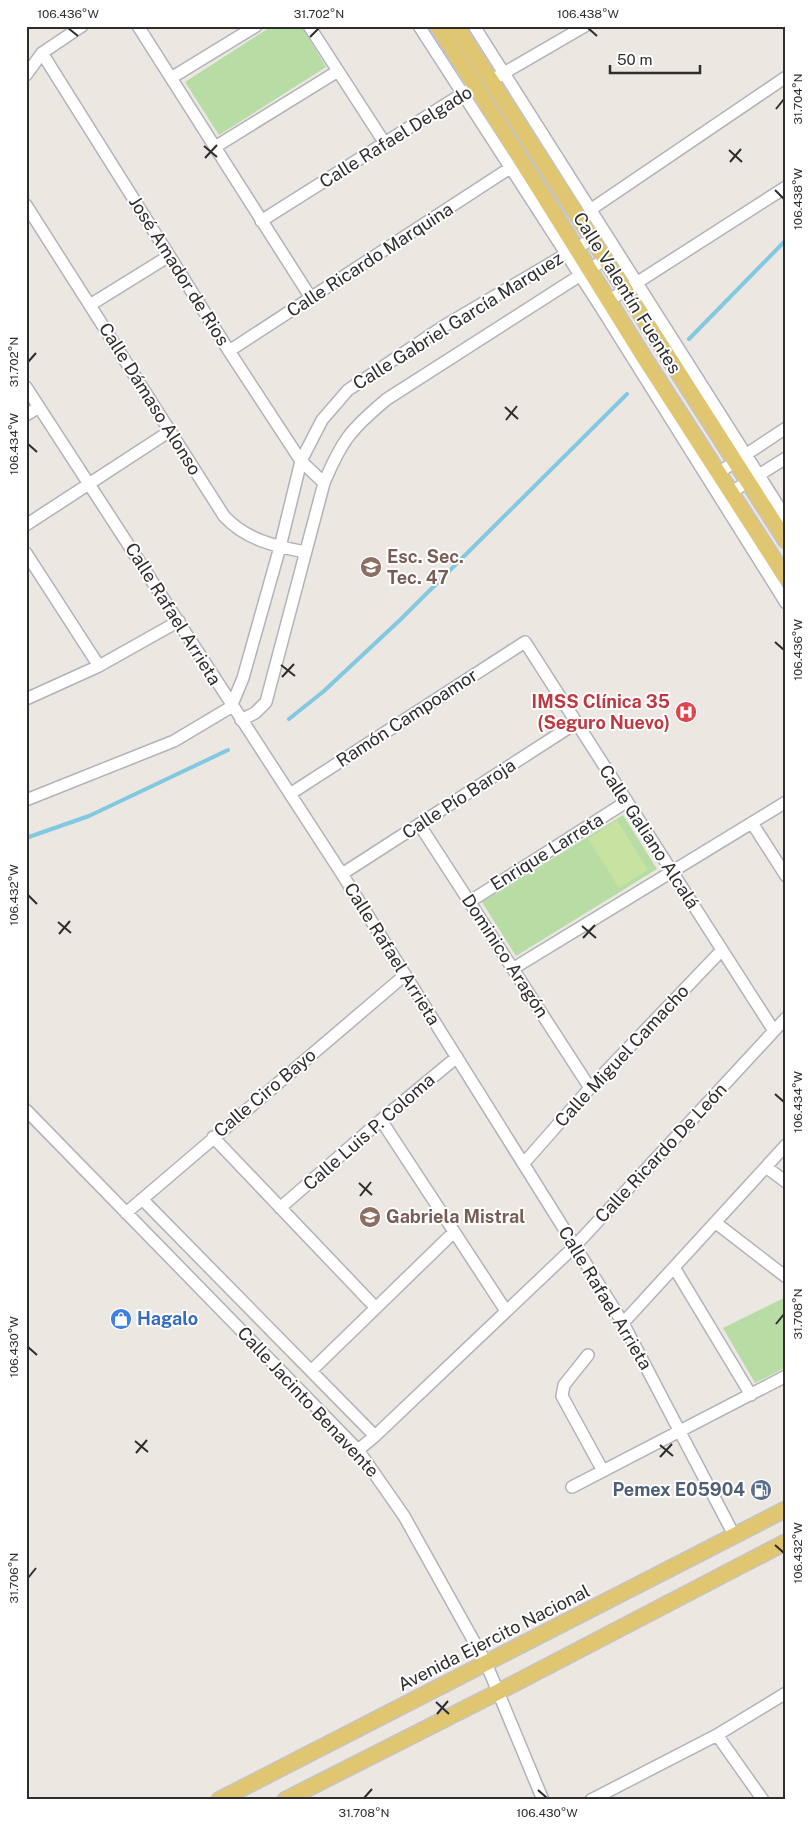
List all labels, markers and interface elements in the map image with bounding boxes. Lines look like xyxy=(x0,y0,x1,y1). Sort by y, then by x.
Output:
text: 106.436°W xyxy=(37,7,99,21)
text: 31.702°N xyxy=(294,7,344,21)
text: 106.438°W xyxy=(557,7,620,21)
scale bar xyxy=(610,42,700,74)
text: 50 m xyxy=(617,51,652,68)
text: 31.704°N xyxy=(791,74,805,124)
street label: Calle Rafael Delgado xyxy=(316,81,476,192)
text: 106.438°W xyxy=(791,167,805,230)
street label: José Amador de Rios xyxy=(125,192,234,349)
street label: Calle Ricardo Marquina xyxy=(283,198,457,321)
street label: Calle Valentín Fuentes xyxy=(569,208,686,377)
street label: Calle Gabriel García Marquez xyxy=(349,247,566,394)
street label: Calle Dámaso Alonso xyxy=(95,319,206,479)
text: 31.702°N xyxy=(7,337,21,387)
text: 106.434°W xyxy=(7,413,21,475)
street label: Calle Rafael Arrieta xyxy=(121,539,226,689)
place label: Esc. Sec. Tec. 47 xyxy=(387,546,464,588)
school or university icon: Esc. Sec. Tec. 47 xyxy=(359,555,383,579)
text: 106.436°W xyxy=(791,619,805,681)
street label: Ramón Campoamor xyxy=(332,664,481,771)
place label: IMSS Clínica 35 (Seguro Nuevo) xyxy=(532,691,670,733)
hospital icon: IMSS Clínica 35 (Seguro Nuevo) xyxy=(674,700,698,724)
street label: Calle Pío Baroja xyxy=(398,754,519,843)
street label: Calle Galiano Alcalá xyxy=(595,761,704,913)
street label: Enrique Larreta xyxy=(486,808,607,895)
text: 106.432°W xyxy=(7,864,21,926)
street label: Calle Rafael Arrieta xyxy=(340,879,445,1029)
street label: Dominico Aragón xyxy=(458,890,553,1021)
street label: Calle Miguel Camacho xyxy=(550,980,693,1131)
street label: Calle Ciro Bayo xyxy=(209,1044,320,1141)
street label: Calle Luis P. Coloma xyxy=(299,1069,439,1194)
text: 106.434°W xyxy=(791,1071,805,1133)
street label: Calle Ricardo De León xyxy=(591,1079,731,1227)
school or university icon: Gabriela Mistral xyxy=(358,1205,382,1229)
place label: Gabriela Mistral xyxy=(386,1206,525,1227)
street label: Calle Rafael Arrieta xyxy=(554,1222,657,1373)
text: 31.708°N xyxy=(791,1288,805,1340)
shop icon: Hagalo xyxy=(109,1307,133,1331)
place label: Hagalo xyxy=(137,1308,198,1329)
text: 106.430°W xyxy=(7,1316,21,1378)
street label: Calle Jacinto Benavente xyxy=(233,1322,383,1481)
fuel station icon: Pemex E05904 xyxy=(749,1478,773,1502)
place label: Pemex E05904 xyxy=(612,1479,745,1500)
text: 106.432°W xyxy=(791,1522,805,1584)
text: 31.706°N xyxy=(7,1553,21,1603)
street label: Avenida Ejercito Nacional xyxy=(394,1580,593,1695)
text: 31.708°N xyxy=(338,1806,390,1820)
text: 106.430°W xyxy=(516,1806,578,1820)

